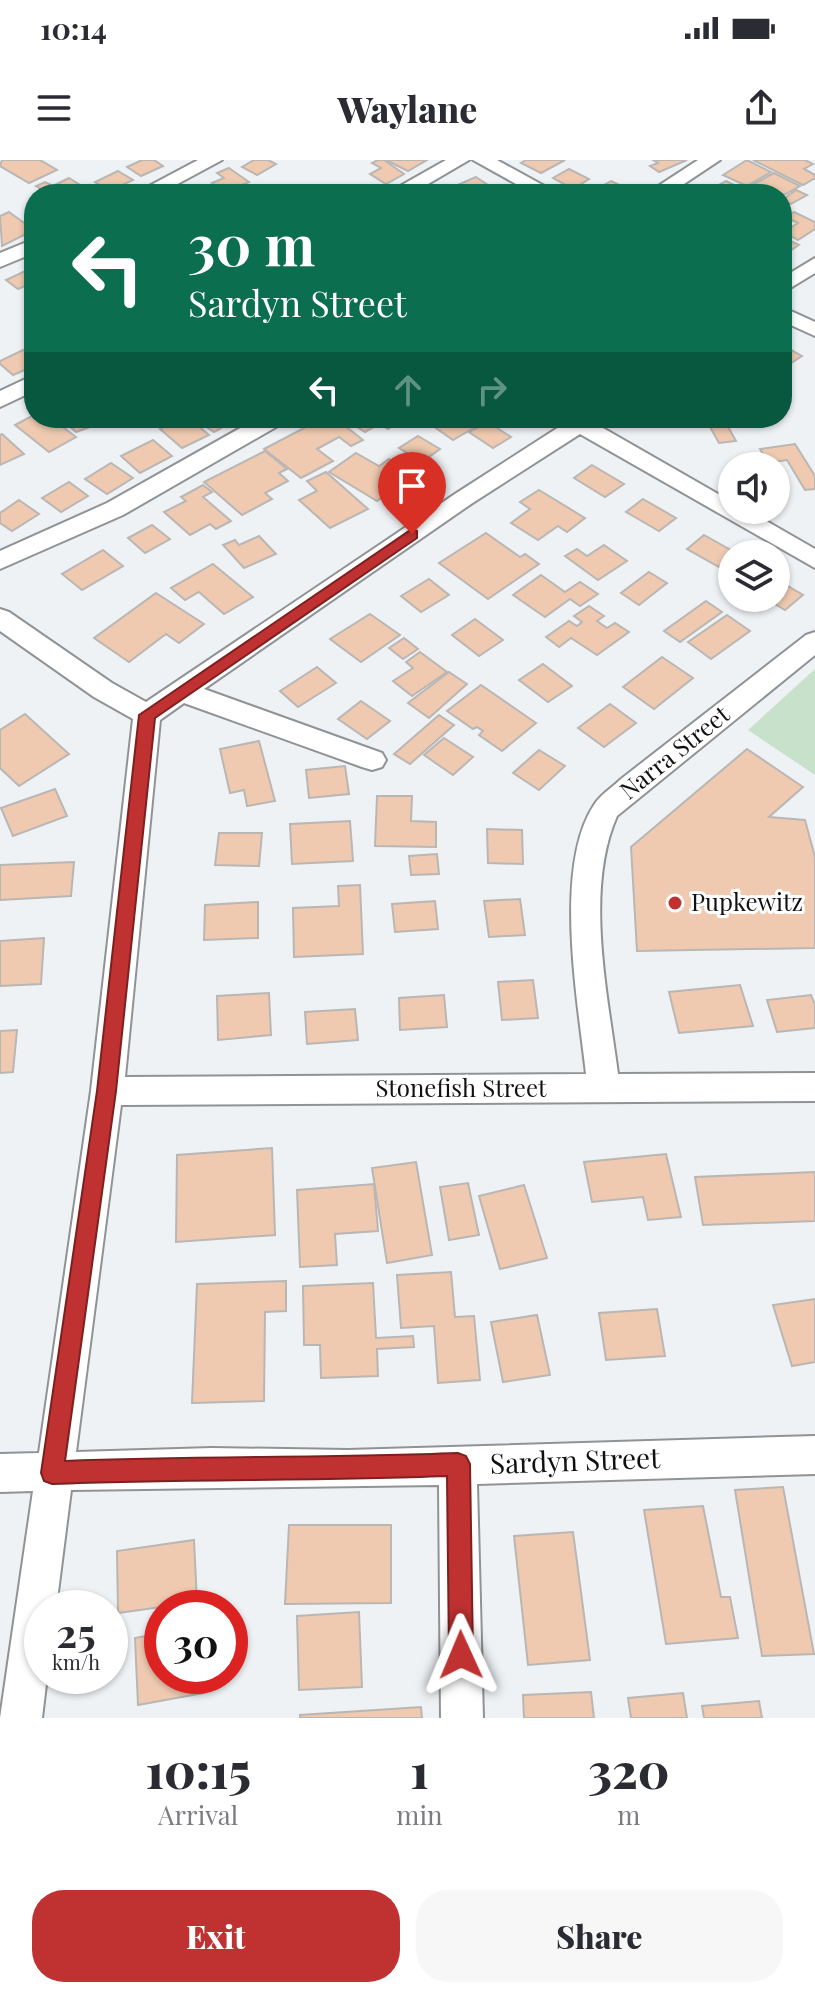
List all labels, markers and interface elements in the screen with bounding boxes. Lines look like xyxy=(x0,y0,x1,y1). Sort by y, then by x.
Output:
text: 10:14 xyxy=(40,8,107,48)
text: Waylane xyxy=(337,84,478,132)
icon: menu xyxy=(32,86,76,130)
icon: share xyxy=(739,86,783,130)
text: 30 m xyxy=(188,206,315,281)
icon: left xyxy=(56,216,160,320)
text: Sardyn Street xyxy=(188,278,407,326)
icon: left xyxy=(302,368,346,412)
icon: ahead xyxy=(386,368,430,412)
icon: right xyxy=(470,368,514,412)
pin xyxy=(378,452,446,534)
map controls xyxy=(718,452,790,612)
button: sound xyxy=(718,452,790,524)
icon: arrive xyxy=(390,464,434,508)
button: layers xyxy=(718,540,790,612)
street label: Narra Street xyxy=(612,697,735,805)
place label: Pupkewitz xyxy=(691,885,803,917)
marker: Pupkewitz xyxy=(666,894,684,912)
street label: Stonefish Street xyxy=(375,1071,547,1103)
street label: Sardyn Street xyxy=(489,1438,662,1481)
speed limit sign: 30 xyxy=(144,1590,248,1694)
text: 25 xyxy=(56,1605,96,1658)
position arrow xyxy=(419,1613,503,1697)
text: km/h xyxy=(52,1648,100,1675)
text: 10:15 xyxy=(145,1737,251,1801)
text: 1 xyxy=(410,1737,429,1801)
text: 320 xyxy=(588,1737,670,1801)
text: Arrival xyxy=(158,1797,238,1832)
text: min xyxy=(396,1797,443,1832)
text: m xyxy=(617,1797,640,1832)
button: Exit xyxy=(32,1890,400,1982)
button: Share xyxy=(416,1890,783,1982)

